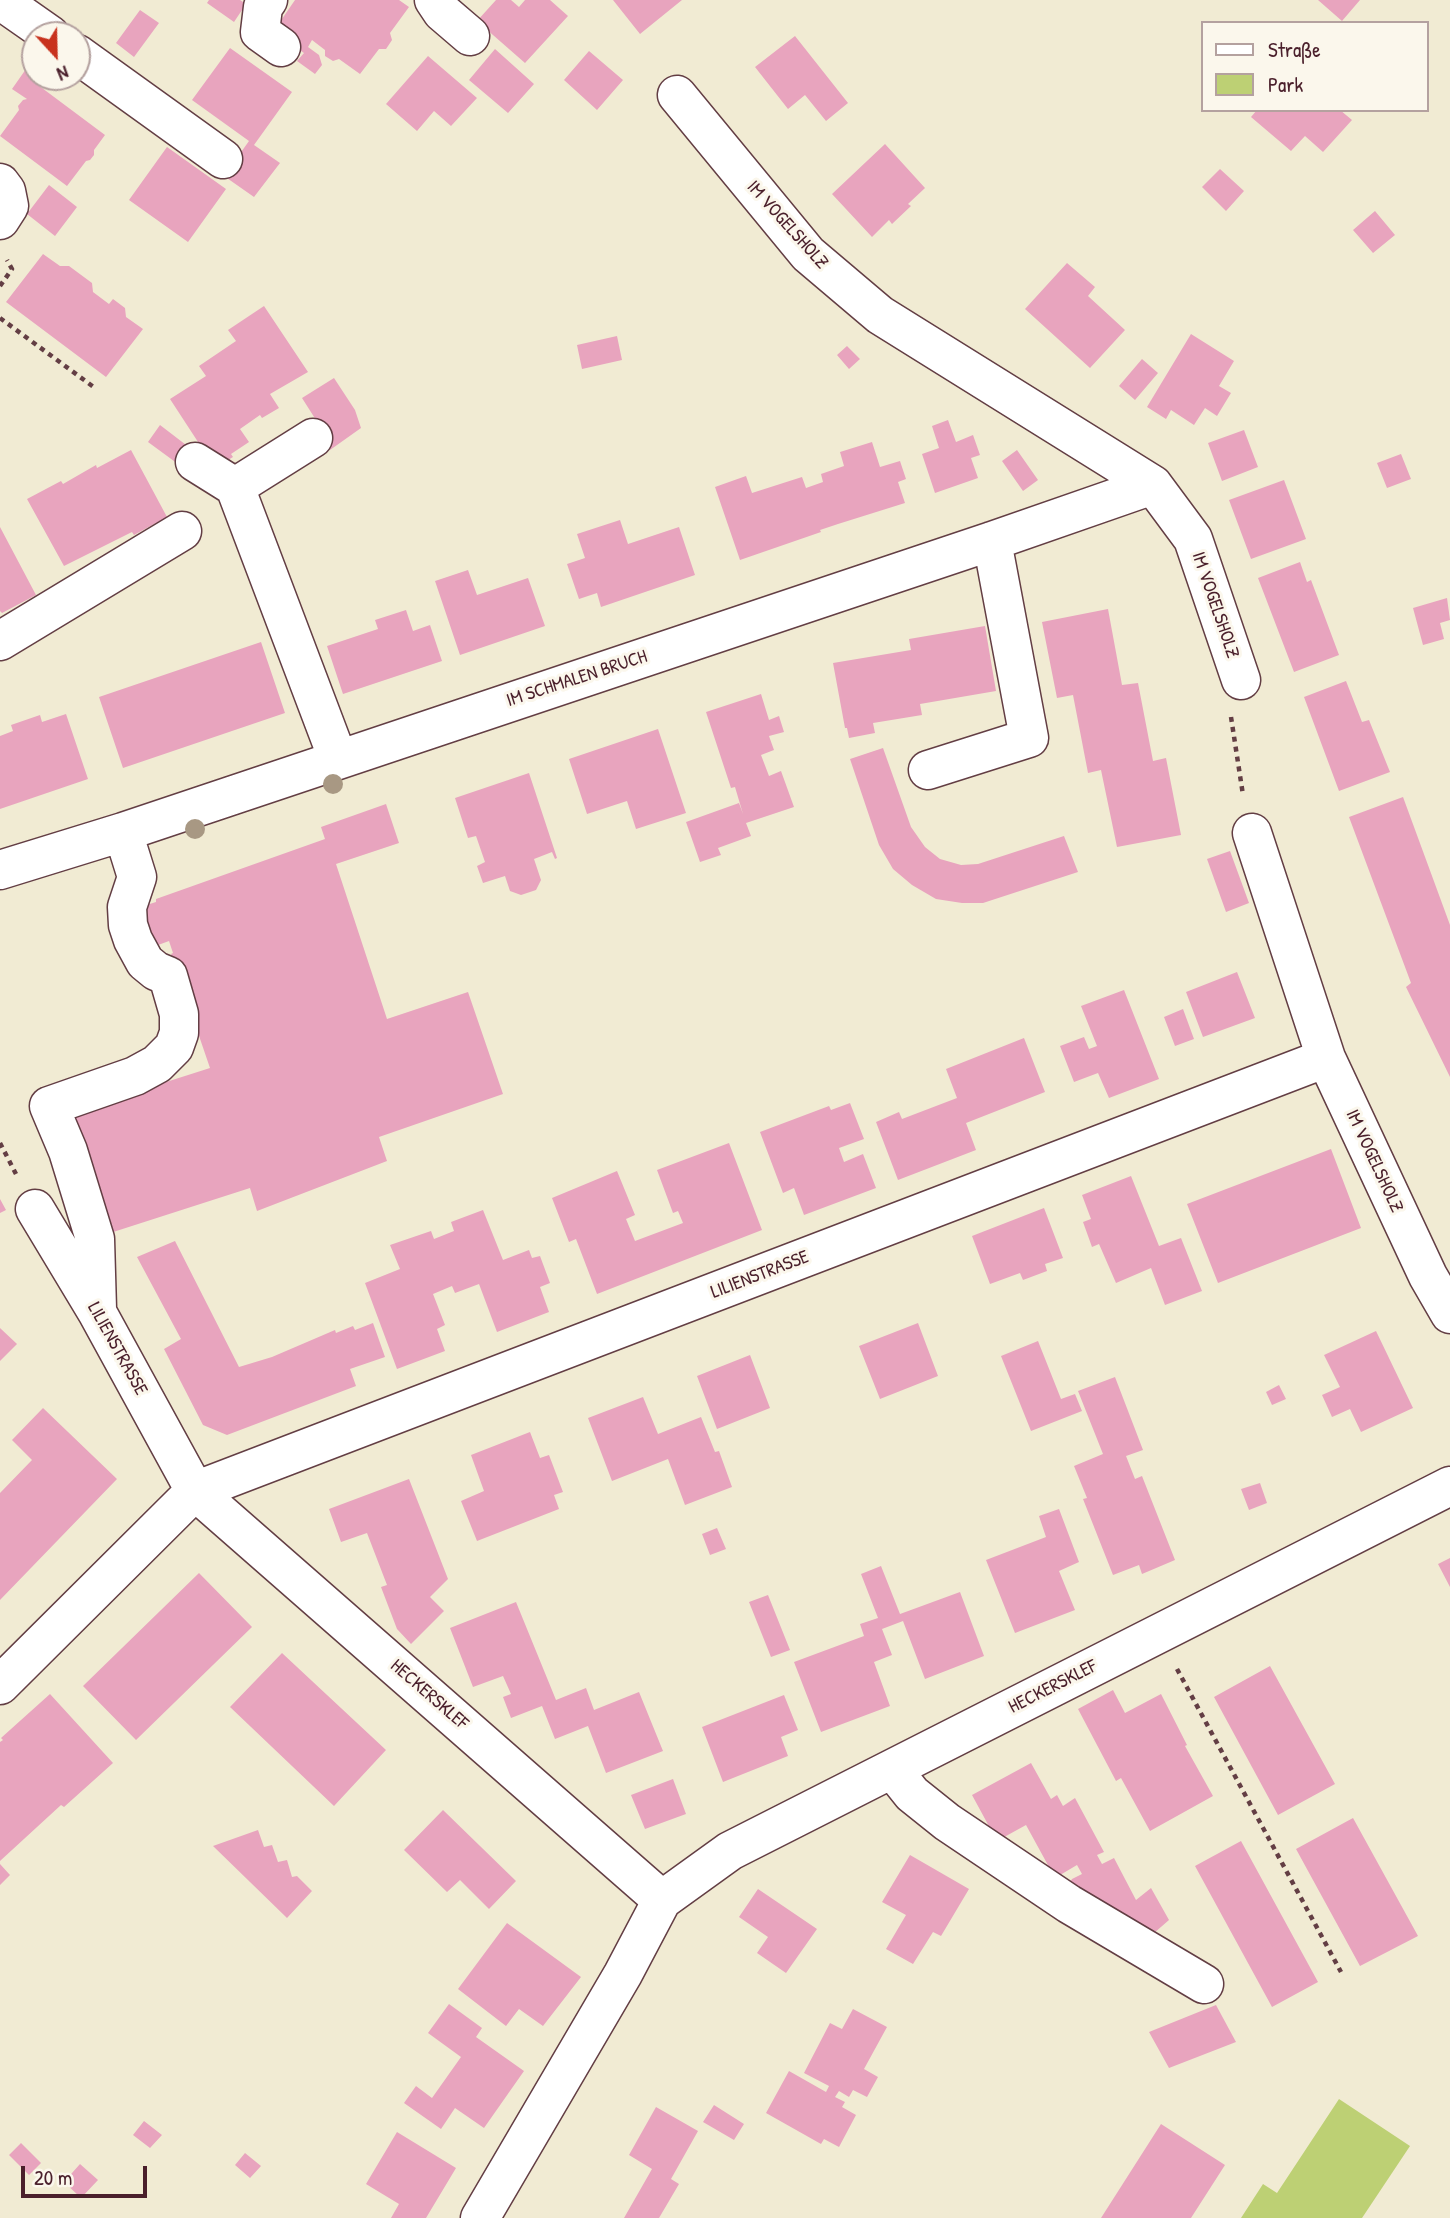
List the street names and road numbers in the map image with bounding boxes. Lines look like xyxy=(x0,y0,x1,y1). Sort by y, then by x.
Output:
street label: IM VOGELSHOLZ xyxy=(741,176,833,274)
street label: IM VOGELSHOLZ xyxy=(1186,549,1244,661)
street label: IM SCHMALEN BRUCH xyxy=(504,645,650,713)
street label: IM VOGELSHOLZ xyxy=(1340,1106,1408,1216)
street label: LILIENSTRASSE xyxy=(708,1246,812,1304)
street label: LILIENSTRASSE xyxy=(82,1298,152,1400)
street label: HECKERSKLEF xyxy=(385,1655,473,1735)
street label: HECKERSKLEF xyxy=(1005,1655,1101,1719)

